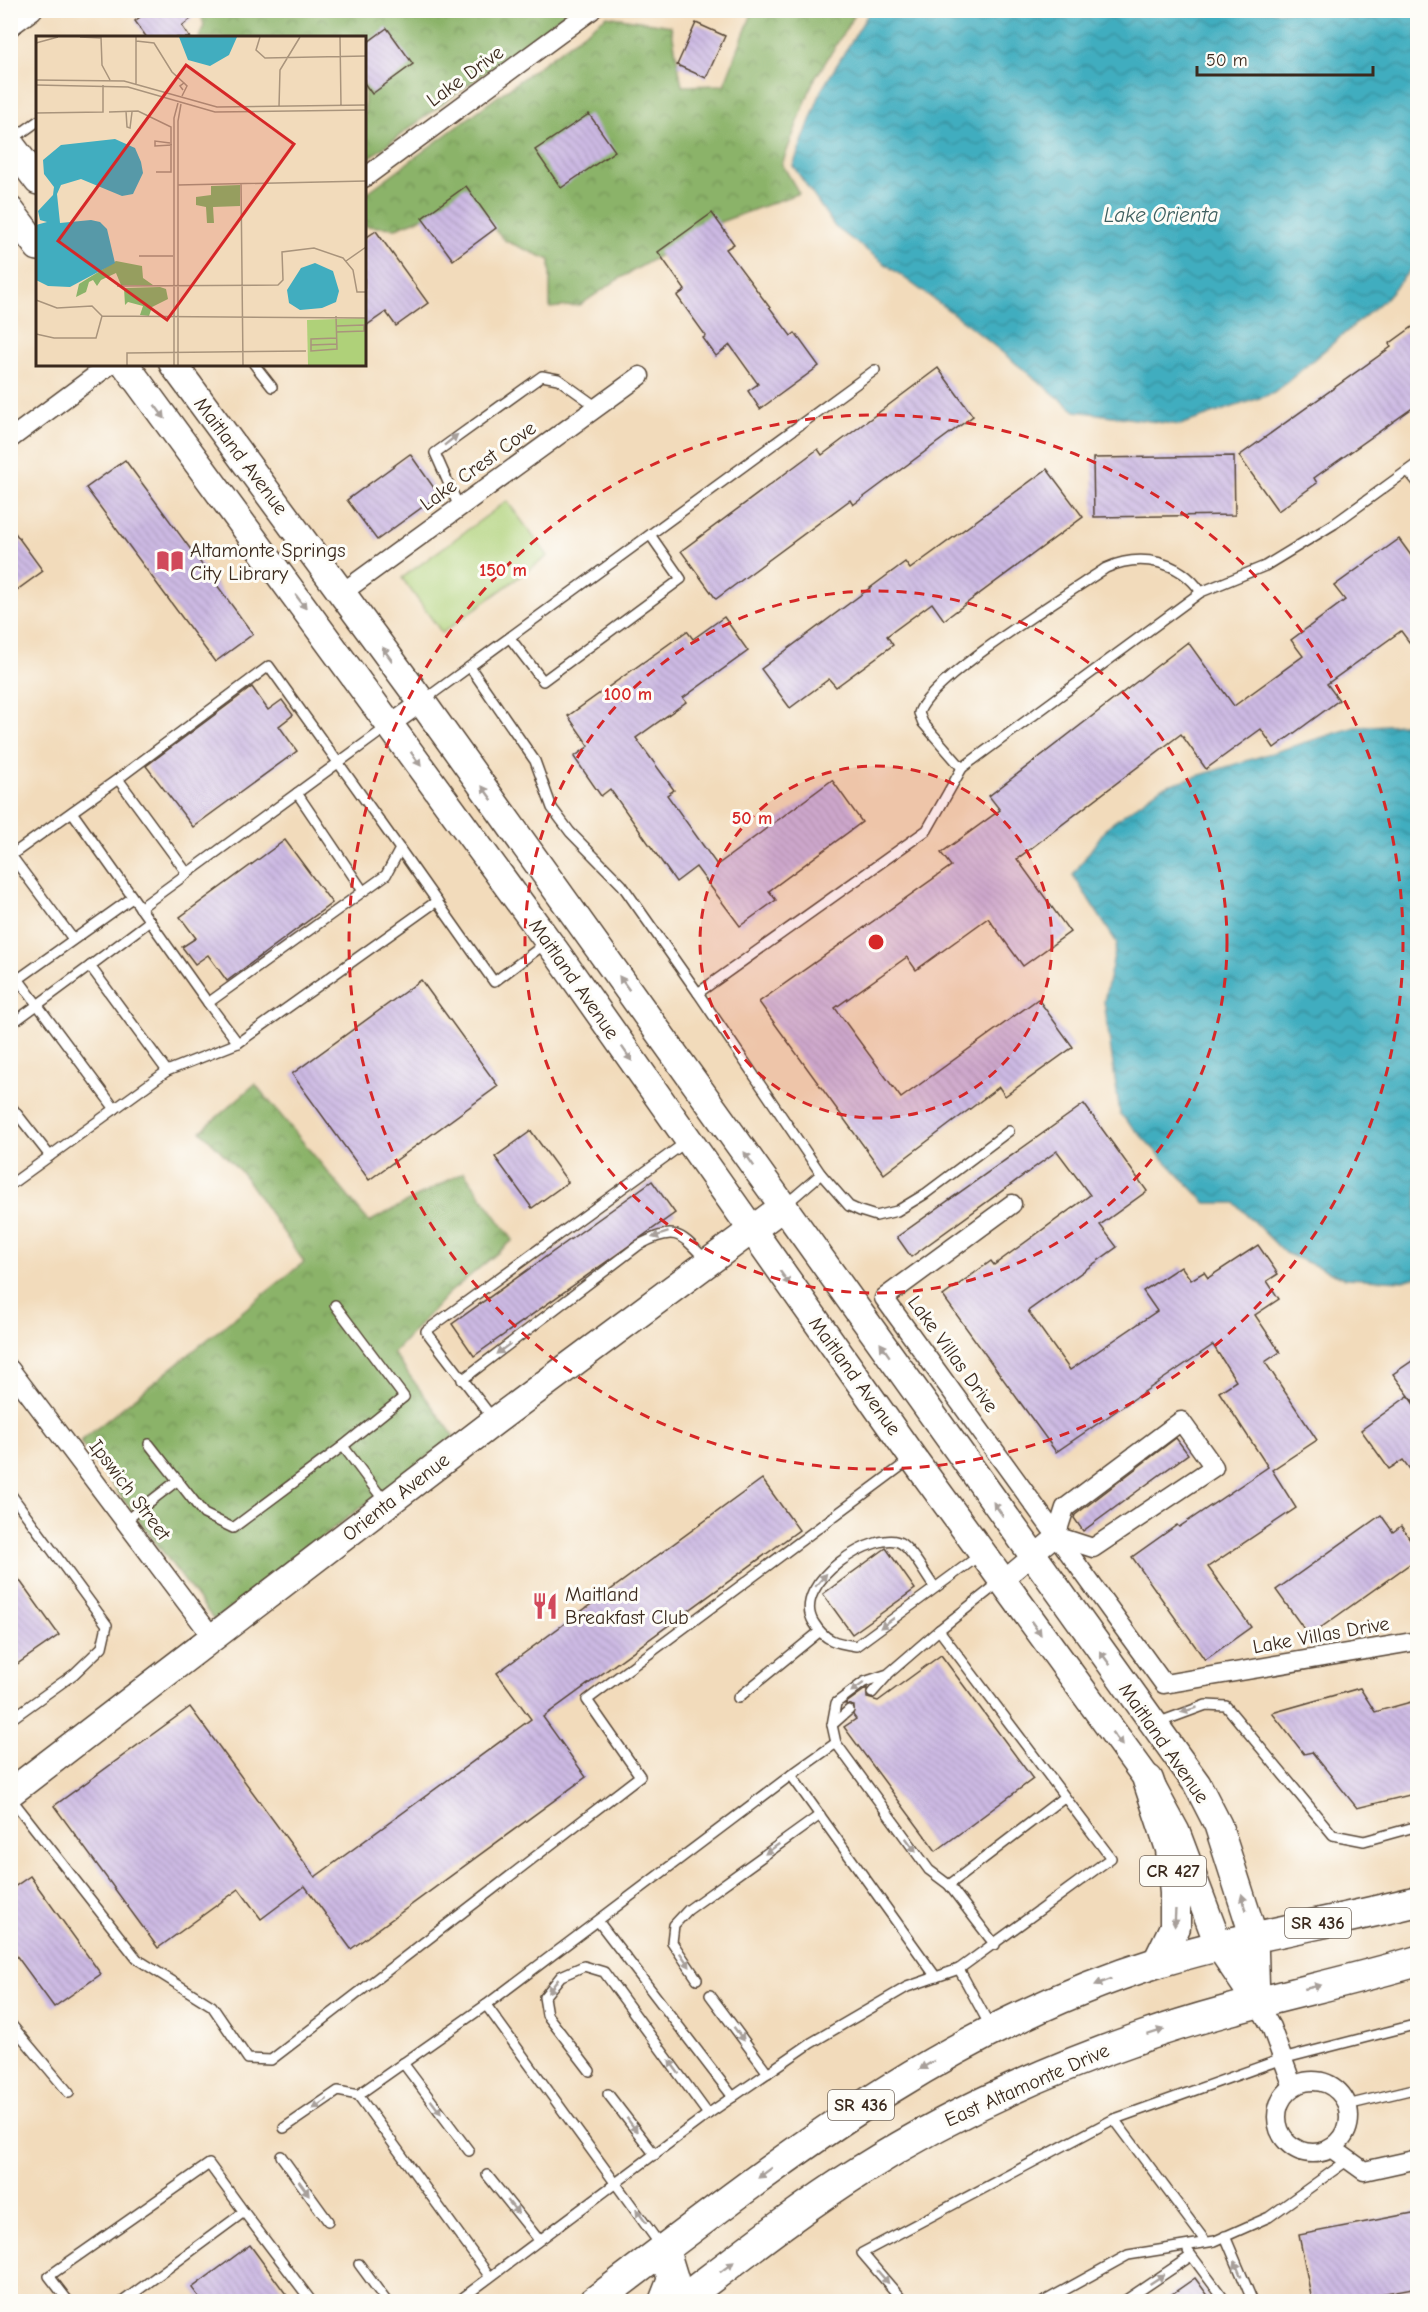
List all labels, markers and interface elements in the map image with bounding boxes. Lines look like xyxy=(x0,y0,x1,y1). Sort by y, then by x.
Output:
inset map xyxy=(36,36,366,366)
scale bar xyxy=(1197,39,1372,77)
street label: Lake Drive xyxy=(422,41,508,111)
text: 50 m xyxy=(1206,50,1248,71)
water label: Lake Orienta xyxy=(1104,203,1218,227)
street label: Maitland Avenue xyxy=(189,393,293,519)
one-way arrow xyxy=(153,404,165,419)
street label: Lake Crest Cove xyxy=(416,416,540,516)
one-way arrow xyxy=(443,435,458,447)
place label: Altamonte Springs City Library xyxy=(190,539,346,585)
library icon: Altamonte Springs City Library xyxy=(155,546,185,576)
text: 150 m xyxy=(479,560,527,581)
one-way arrow xyxy=(294,594,307,610)
one-way arrow xyxy=(382,647,394,662)
text: 100 m xyxy=(604,684,652,705)
one-way arrow xyxy=(410,751,421,767)
one-way arrow xyxy=(481,785,493,801)
text: 50 m xyxy=(732,808,772,829)
street label: Maitland Avenue xyxy=(524,915,624,1043)
centre of rings xyxy=(866,932,886,952)
one-way arrow xyxy=(618,975,630,991)
one-way arrow xyxy=(621,1046,633,1062)
one-way arrow xyxy=(743,1151,755,1167)
one-way arrow xyxy=(651,1231,669,1241)
one-way arrow xyxy=(779,1270,791,1286)
street label: Lake Villas Drive xyxy=(903,1291,1003,1417)
street label: Maitland Avenue xyxy=(804,1312,906,1440)
one-way arrow xyxy=(495,1342,510,1354)
one-way arrow xyxy=(880,1342,891,1358)
street label: Ipswich Street xyxy=(85,1435,176,1546)
street label: Orienta Avenue xyxy=(338,1448,454,1546)
one-way arrow xyxy=(992,1502,1004,1518)
one-way arrow xyxy=(814,1573,827,1588)
place label: Maitland Breakfast Club xyxy=(565,1583,689,1629)
restaurant icon: Maitland Breakfast Club xyxy=(530,1591,560,1621)
street label: Lake Villas Drive xyxy=(1251,1612,1391,1658)
one-way arrow xyxy=(880,1617,896,1629)
one-way arrow xyxy=(1030,1621,1042,1636)
one-way arrow xyxy=(1099,1651,1111,1667)
street label: Maitland Avenue xyxy=(1114,1679,1214,1807)
one-way arrow xyxy=(850,1681,866,1693)
one-way arrow xyxy=(1180,1706,1198,1715)
one-way arrow xyxy=(1111,1730,1123,1746)
one-way arrow xyxy=(904,1838,916,1853)
one-way arrow xyxy=(765,1843,781,1855)
road number: CR 427 xyxy=(1140,1856,1206,1886)
one-way arrow xyxy=(1239,1893,1248,1911)
road number: SR 436 xyxy=(1285,1908,1351,1938)
one-way arrow xyxy=(1170,1909,1179,1928)
one-way arrow xyxy=(679,1952,691,1968)
one-way arrow xyxy=(547,1978,559,1993)
one-way arrow xyxy=(1094,1978,1112,1987)
one-way arrow xyxy=(1304,1982,1322,1992)
one-way arrow xyxy=(733,2026,745,2041)
one-way arrow xyxy=(1147,2026,1165,2036)
street label: East Altamonte Drive xyxy=(941,2038,1113,2132)
one-way arrow xyxy=(668,2059,680,2074)
one-way arrow xyxy=(919,2059,935,2070)
road number: SR 436 xyxy=(828,2090,894,2120)
one-way arrow xyxy=(311,2098,328,2109)
one-way arrow xyxy=(430,2099,442,2115)
one-way arrow xyxy=(625,2117,637,2132)
one-way arrow xyxy=(757,2167,773,2180)
one-way arrow xyxy=(298,2180,310,2196)
one-way arrow xyxy=(507,2200,519,2215)
one-way arrow xyxy=(635,2209,647,2225)
one-way arrow xyxy=(719,2260,735,2273)
one-way arrow xyxy=(1233,2260,1242,2278)
one-way arrow xyxy=(876,2270,890,2285)
one-way arrow xyxy=(1149,2273,1166,2284)

